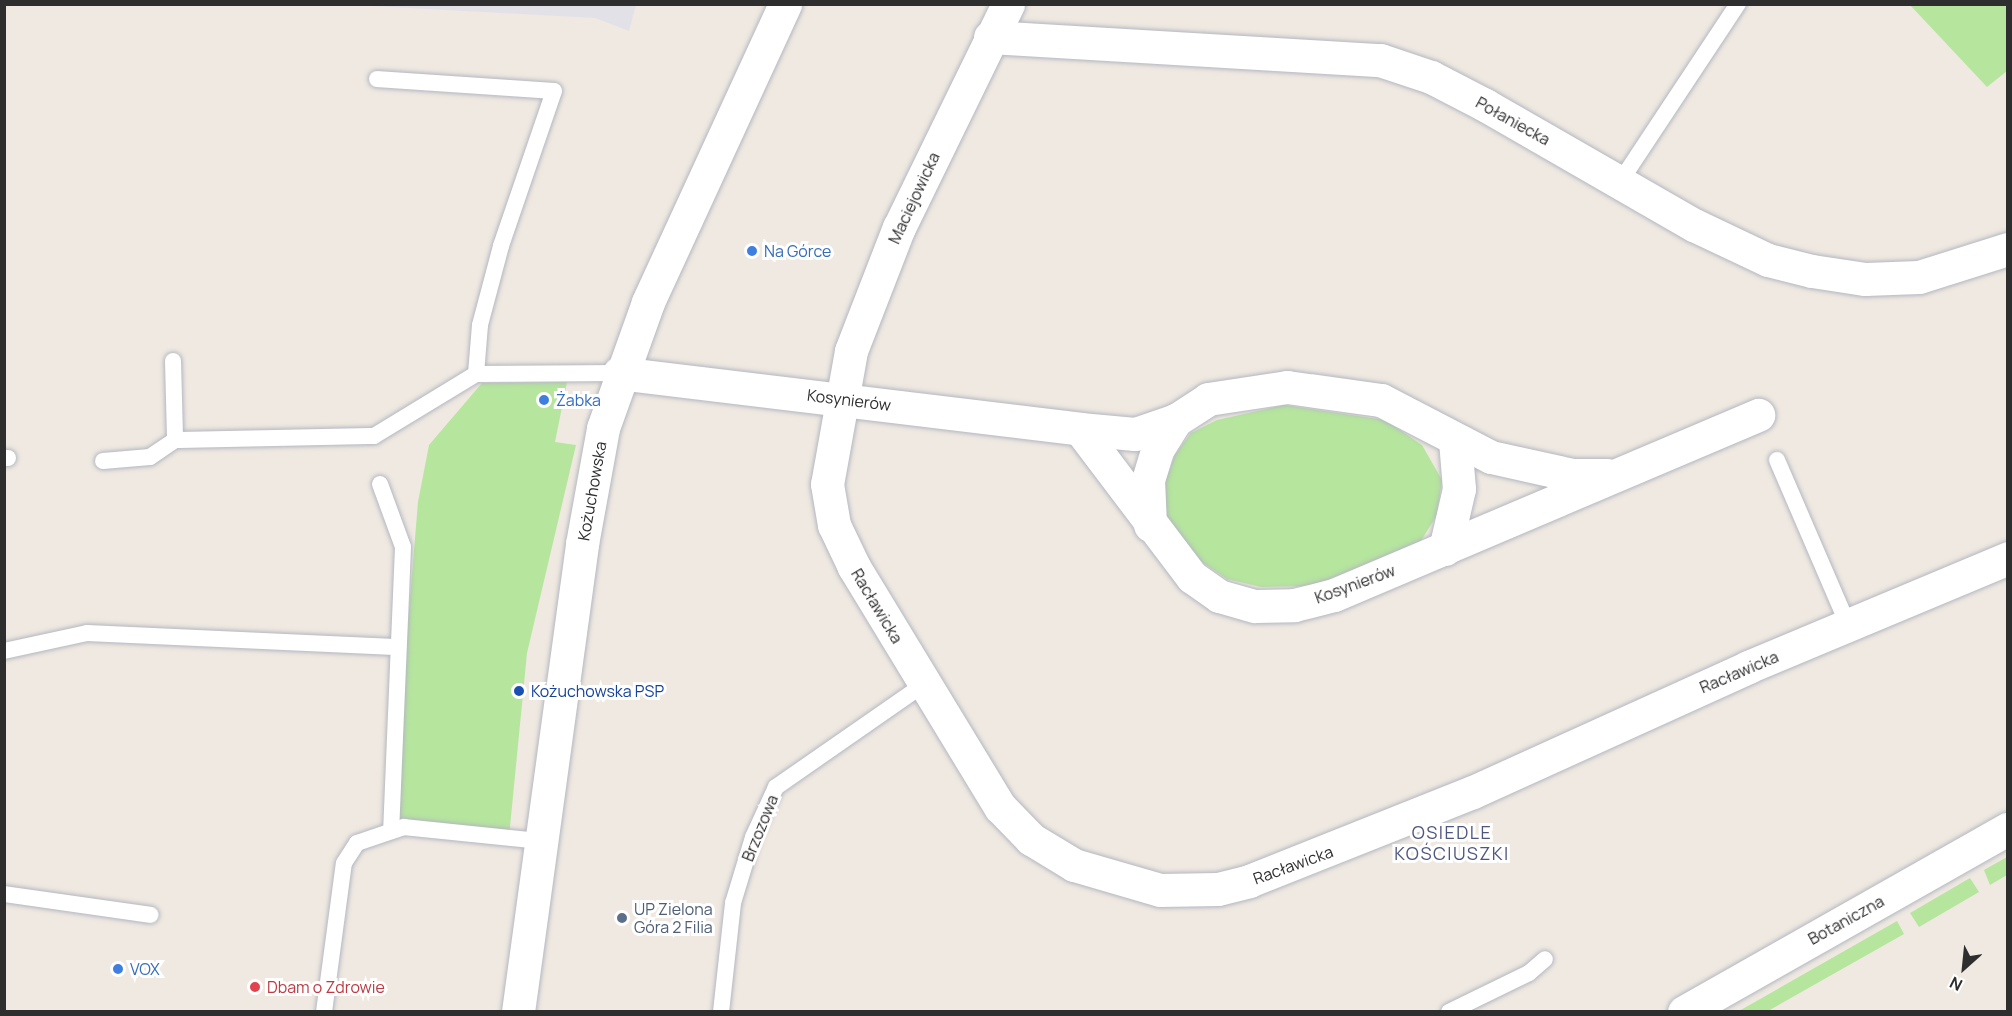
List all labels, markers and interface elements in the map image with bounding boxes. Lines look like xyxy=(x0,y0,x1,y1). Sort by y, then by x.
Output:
street label: Połaniecka xyxy=(1473,93,1553,149)
street label: Maciejowicka xyxy=(884,149,944,247)
place label: Na Górce xyxy=(764,241,831,261)
marker: Na Górce xyxy=(745,244,759,258)
street label: Kosynierów xyxy=(806,385,892,415)
place label: Żabka xyxy=(556,390,601,410)
marker: Żabka xyxy=(537,393,551,407)
street label: Kożuchowska xyxy=(574,440,610,542)
street label: Kosynierów xyxy=(1312,561,1398,607)
street label: Racławicka xyxy=(847,565,907,647)
street label: Racławicka xyxy=(1697,647,1781,697)
place label: Kożuchowska PSP xyxy=(531,681,664,701)
marker: Kożuchowska PSP xyxy=(512,684,526,698)
street label: Brzozowa xyxy=(738,792,782,864)
district label: OSIEDLE KOŚCIUSZKI xyxy=(1394,822,1510,864)
street label: Racławicka xyxy=(1250,842,1336,888)
street label: Botaniczna xyxy=(1805,891,1887,949)
place label: UP Zielona Góra 2 Filia xyxy=(634,899,713,937)
marker: UP Zielona Góra 2 Filia xyxy=(615,911,629,925)
north arrow xyxy=(1934,938,1994,998)
place label: VOX xyxy=(130,959,160,979)
marker: VOX xyxy=(111,962,125,976)
text: N xyxy=(1946,972,1966,996)
place label: Dbam o Zdrowie xyxy=(267,977,385,997)
marker: Dbam o Zdrowie xyxy=(248,980,262,994)

